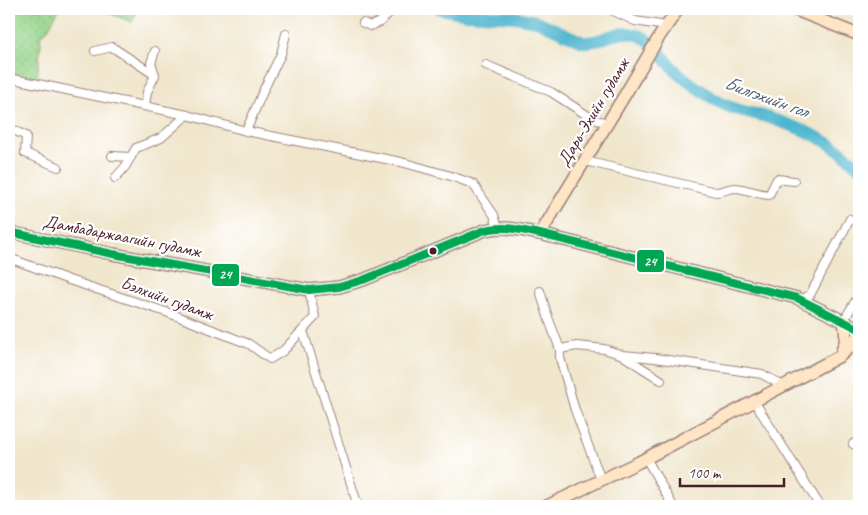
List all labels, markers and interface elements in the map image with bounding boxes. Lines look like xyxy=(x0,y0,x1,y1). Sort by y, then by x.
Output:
street label: Дарь-Эхийн гудамж xyxy=(552,53,635,170)
water label: Билгэхийн гол xyxy=(721,71,814,124)
street label: Дамбадаржаагийн гудамж xyxy=(41,210,204,262)
unlabelled marker xyxy=(428,246,438,256)
line badge: 24 xyxy=(636,249,665,273)
text: 24 xyxy=(644,253,658,270)
line badge: 24 xyxy=(211,263,240,287)
text: 24 xyxy=(219,266,233,283)
street label: Бэлхийн гудамж xyxy=(118,271,218,325)
scale bar xyxy=(680,455,784,487)
text: 100 m xyxy=(688,464,722,483)

